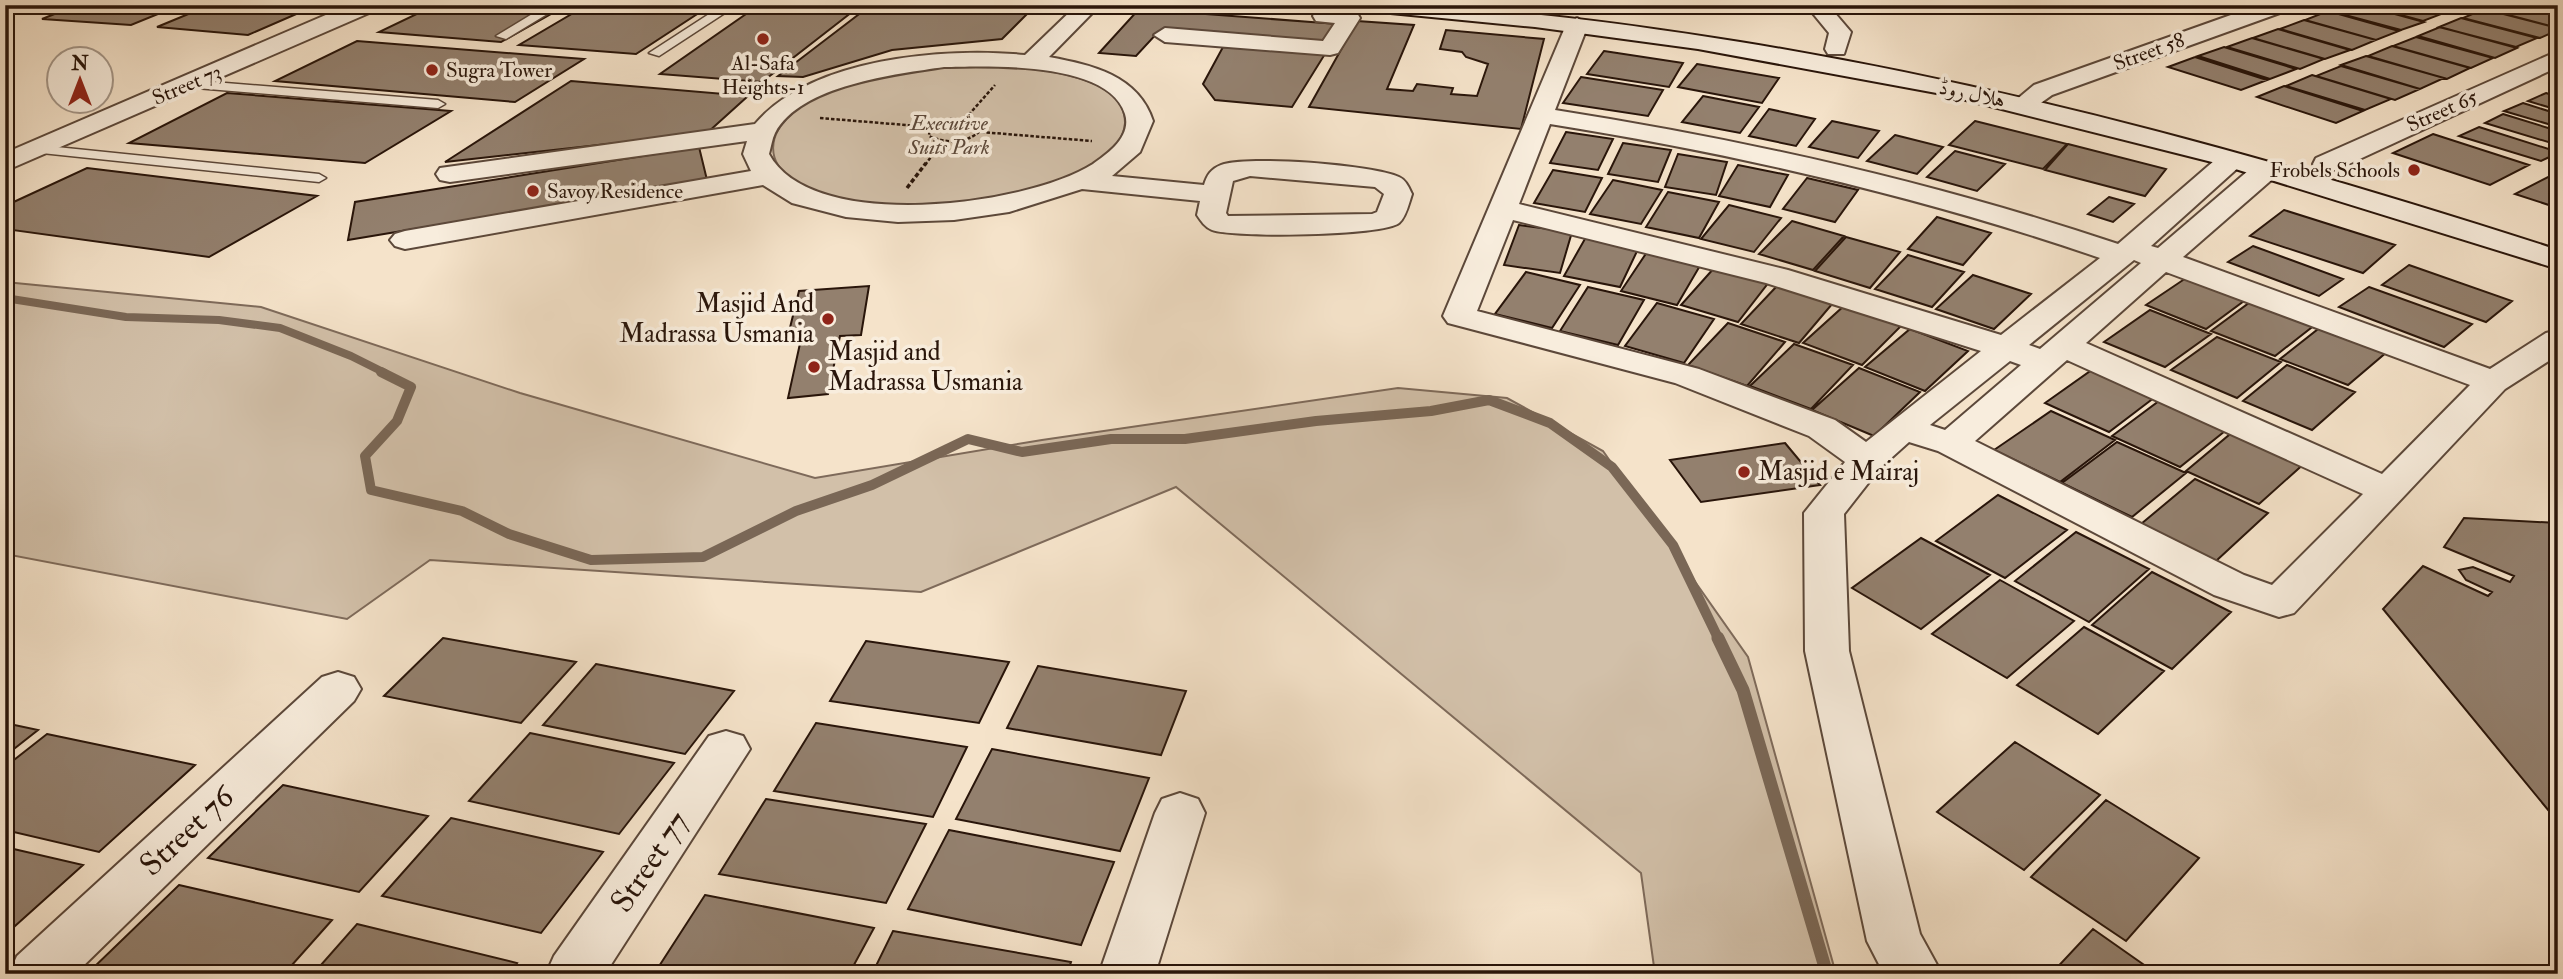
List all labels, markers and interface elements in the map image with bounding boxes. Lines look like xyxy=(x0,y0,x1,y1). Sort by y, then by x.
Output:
street label: Street 58 xyxy=(2110,27,2189,77)
marker: Al-Safa Heights-1 xyxy=(755,31,771,47)
north arrow xyxy=(46,46,116,116)
place label: Al-Safa Heights-1 xyxy=(722,50,804,101)
text: N xyxy=(70,52,89,76)
place label: Sugra Tower xyxy=(446,57,552,84)
street label: Street 73 xyxy=(148,58,226,112)
marker: Sugra Tower xyxy=(424,62,440,78)
street label: ہلال روڈ xyxy=(1936,74,2008,114)
street label: Street 65 xyxy=(2402,83,2482,139)
park label: Executive Suits Park xyxy=(907,110,990,161)
place label: Frobels Schools xyxy=(2270,157,2400,184)
marker: Frobels Schools xyxy=(2406,162,2422,178)
place label: Savoy Residence xyxy=(547,178,683,205)
marker: Savoy Residence xyxy=(525,183,541,199)
place label: Masjid And Madrassa Usmania xyxy=(619,288,814,350)
marker: Masjid And Madrassa Usmania xyxy=(820,311,836,327)
place label: Masjid and Madrassa Usmania xyxy=(828,336,1023,398)
marker: Masjid and Madrassa Usmania xyxy=(806,359,822,375)
place label: Masjid e Mairaj xyxy=(1758,456,1919,488)
marker: Masjid e Mairaj xyxy=(1736,464,1752,480)
street label: Street 76 xyxy=(131,776,244,885)
street label: Street 77 xyxy=(602,804,698,920)

